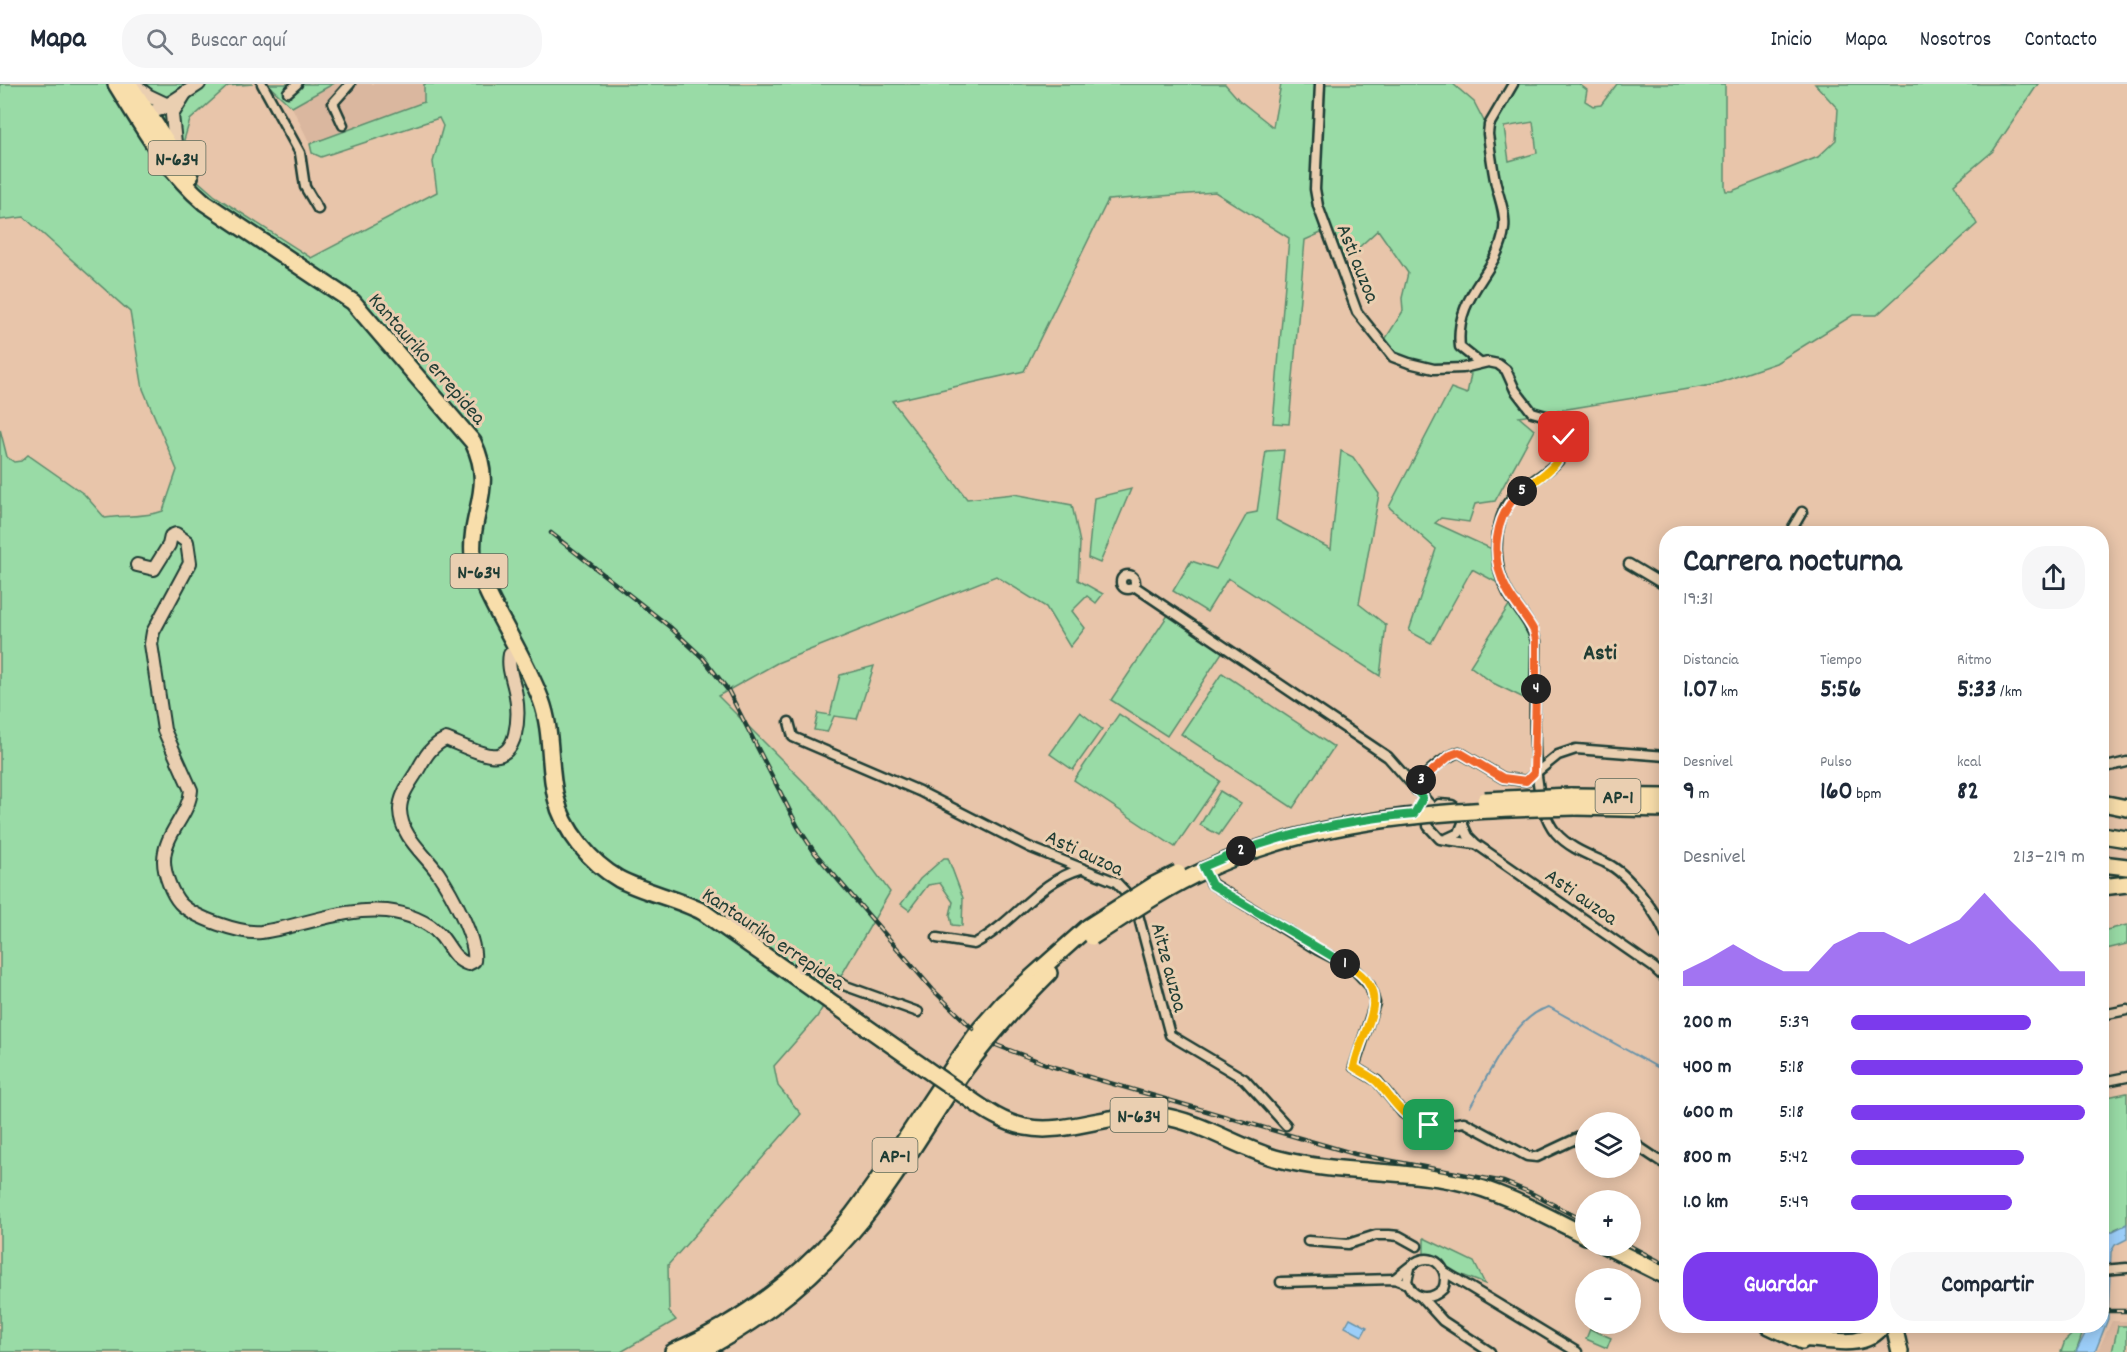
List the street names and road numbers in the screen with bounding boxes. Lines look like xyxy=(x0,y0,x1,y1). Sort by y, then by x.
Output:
road number: N-634 xyxy=(148,141,206,175)
street label: Asti auzoa xyxy=(1327,220,1386,309)
street label: Kantauriko errepidea xyxy=(360,287,493,434)
road number: N-634 xyxy=(450,554,508,588)
road number: AP-1 xyxy=(1596,779,1640,813)
street label: Asti auzoa xyxy=(1040,824,1129,886)
street label: Asti auzoa xyxy=(1538,862,1624,935)
street label: Kantauriko errepidea xyxy=(695,881,851,1000)
street label: Aitze auzoa xyxy=(1141,920,1194,1017)
road number: N-634 xyxy=(1110,1098,1168,1132)
road number: AP-1 xyxy=(872,1138,918,1172)

